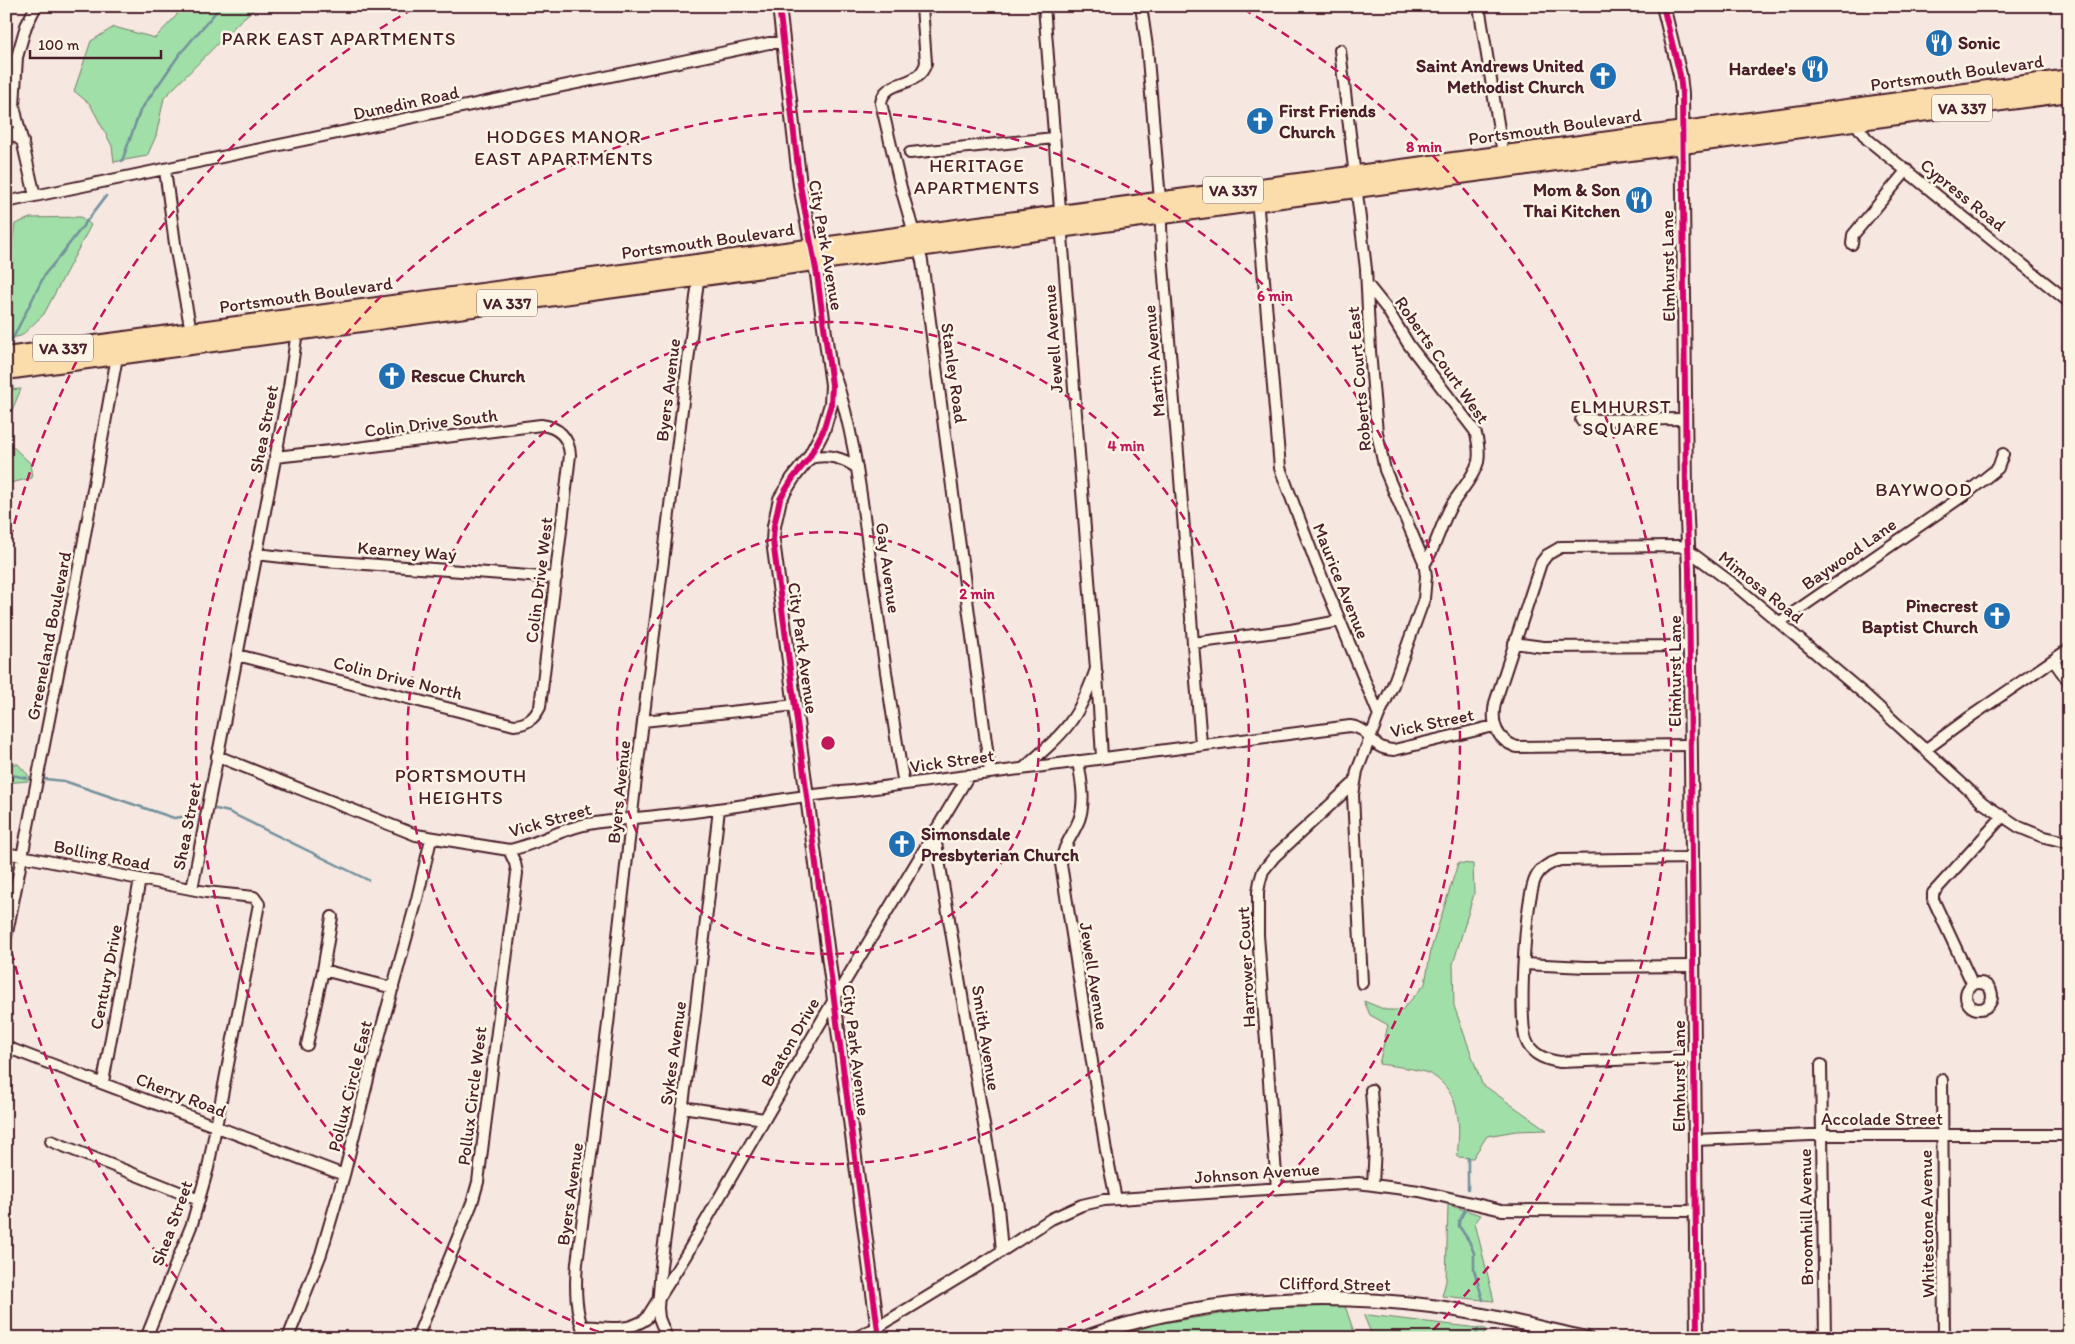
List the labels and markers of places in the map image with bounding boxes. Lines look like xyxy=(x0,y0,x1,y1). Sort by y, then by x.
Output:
restaurant icon: Sonic xyxy=(1924,28,1954,58)
place label: Sonic xyxy=(1958,32,2001,54)
restaurant icon: Hardee's xyxy=(1800,54,1830,84)
place label: Saint Andrews United Methodist Church xyxy=(1416,55,1585,98)
place label: Hardee's xyxy=(1729,58,1796,80)
church icon: Saint Andrews United Methodist Church xyxy=(1588,61,1618,91)
place label: First Friends Church xyxy=(1279,100,1376,143)
church icon: First Friends Church xyxy=(1245,106,1275,136)
place label: Mom & Son Thai Kitchen xyxy=(1522,179,1620,222)
restaurant icon: Mom & Son Thai Kitchen xyxy=(1624,185,1654,215)
church icon: Rescue Church xyxy=(377,361,407,391)
place label: Rescue Church xyxy=(411,365,526,387)
place label: Pinecrest Baptist Church xyxy=(1862,595,1979,638)
church icon: Pinecrest Baptist Church xyxy=(1982,601,2012,631)
centre of rings xyxy=(819,734,837,752)
place label: Simonsdale Presbyterian Church xyxy=(921,823,1080,866)
church icon: Simonsdale Presbyterian Church xyxy=(887,829,917,859)

